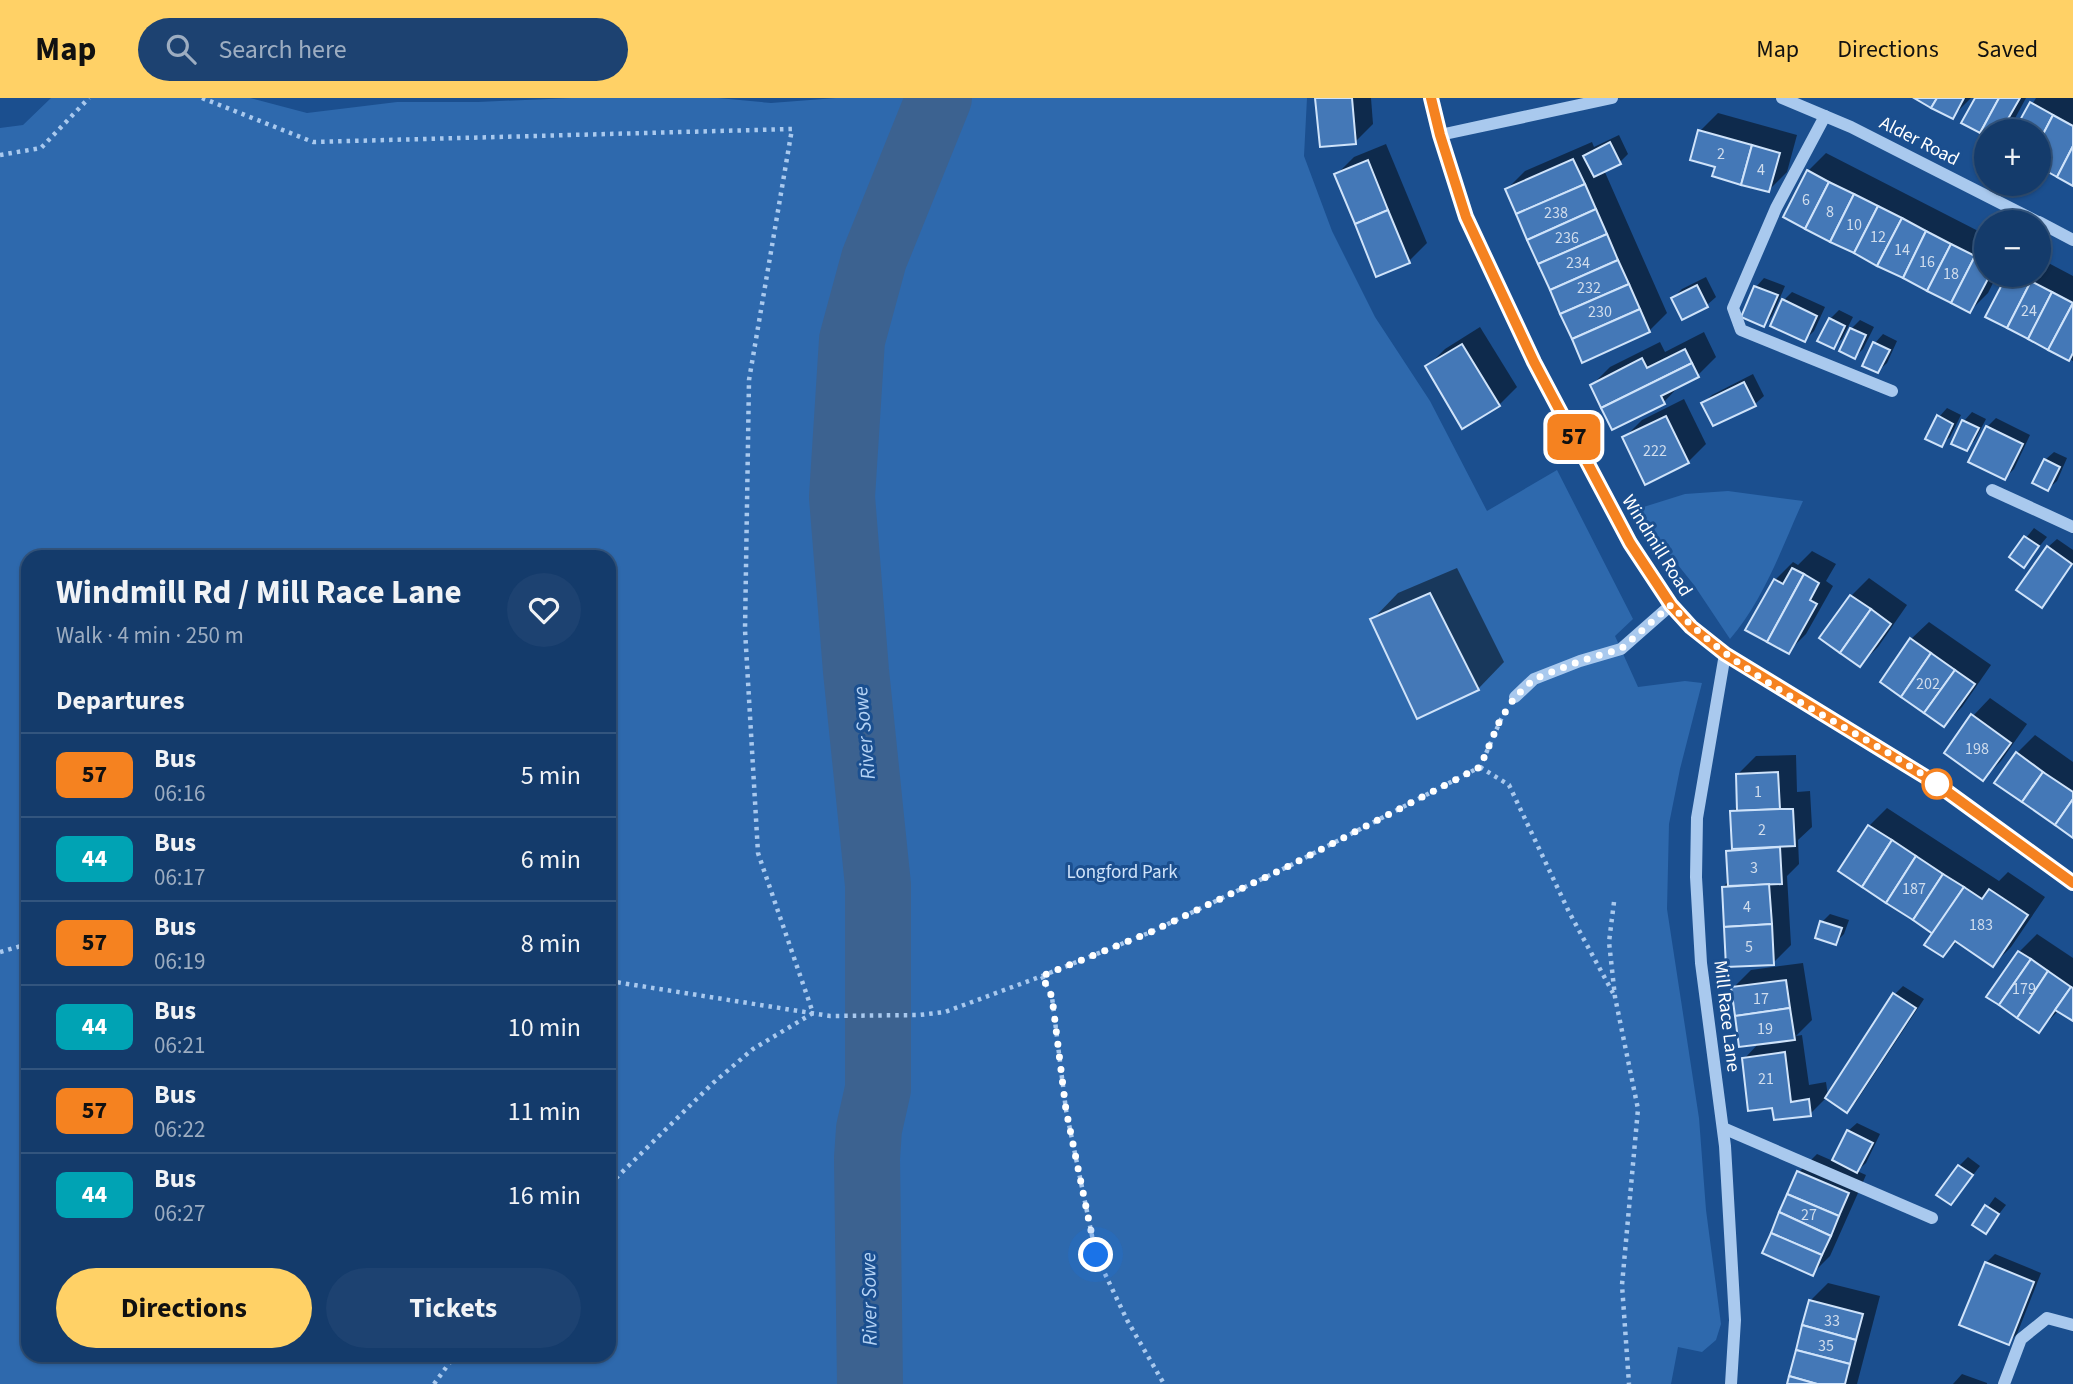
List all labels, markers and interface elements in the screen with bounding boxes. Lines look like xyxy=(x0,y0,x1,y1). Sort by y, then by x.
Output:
search box xyxy=(138,18,628,81)
text: Map xyxy=(35,26,96,73)
icon: search xyxy=(162,30,200,68)
text: Search here xyxy=(218,31,347,68)
text: Map xyxy=(1756,32,1799,67)
text: Directions xyxy=(1837,32,1939,67)
text: Saved xyxy=(1977,32,2038,67)
street label: Alder Road xyxy=(1875,110,1964,173)
map controls xyxy=(1974,119,2051,287)
button: + xyxy=(1974,119,2051,196)
house number: 2 xyxy=(1717,143,1725,165)
house number: 4 xyxy=(1757,159,1765,181)
house number: 6 xyxy=(1802,189,1810,211)
house number: 8 xyxy=(1826,201,1834,223)
house number: 238 xyxy=(1544,202,1568,224)
button: − xyxy=(1974,210,2051,287)
house number: 10 xyxy=(1846,214,1862,236)
house number: 12 xyxy=(1870,226,1886,248)
house number: 236 xyxy=(1555,227,1579,249)
house number: 14 xyxy=(1894,239,1910,261)
house number: 16 xyxy=(1919,251,1935,273)
house number: 234 xyxy=(1566,252,1590,274)
house number: 18 xyxy=(1943,263,1959,285)
house number: 232 xyxy=(1577,277,1601,299)
house number: 24 xyxy=(2021,300,2037,322)
house number: 230 xyxy=(1588,301,1612,323)
line badge: 57 xyxy=(1542,414,1606,460)
text: 57 xyxy=(1561,419,1587,454)
house number: 222 xyxy=(1643,440,1667,462)
street label: Windmill Road xyxy=(1615,490,1699,602)
text: Windmill Rd / Mill Race Lane xyxy=(56,569,462,616)
button: heart xyxy=(507,573,581,647)
text: Walk · 4 min · 250 m xyxy=(56,619,244,652)
house number: 202 xyxy=(1916,673,1940,695)
text: Departures xyxy=(56,682,184,719)
water label: River Sowe xyxy=(845,685,883,781)
house number: 198 xyxy=(1965,738,1989,760)
text: Bus xyxy=(154,740,196,777)
text: 57 xyxy=(82,757,107,792)
text: 5 min xyxy=(521,757,581,794)
unlabelled marker xyxy=(1922,769,1952,799)
text: 06:16 xyxy=(154,777,205,810)
house number: 1 xyxy=(1754,781,1762,803)
house number: 2 xyxy=(1758,819,1766,841)
text: Bus xyxy=(154,824,196,861)
text: 44 xyxy=(82,841,107,876)
text: 6 min xyxy=(521,841,581,878)
house number: 3 xyxy=(1750,857,1758,879)
park label: Longford Park xyxy=(1066,859,1178,886)
text: 06:17 xyxy=(154,861,205,894)
house number: 187 xyxy=(1902,878,1926,900)
house number: 4 xyxy=(1743,896,1751,918)
text: Bus xyxy=(154,908,196,945)
house number: 183 xyxy=(1969,914,1993,936)
text: 57 xyxy=(82,925,107,960)
text: 8 min xyxy=(521,925,581,962)
house number: 5 xyxy=(1745,936,1753,958)
text: 06:19 xyxy=(154,945,205,978)
street label: Mill Race Lane xyxy=(1706,959,1747,1074)
house number: 179 xyxy=(2012,978,2036,1000)
house number: 17 xyxy=(1753,988,1769,1010)
text: Bus xyxy=(154,992,196,1029)
text: 44 xyxy=(82,1009,107,1044)
text: 10 min xyxy=(508,1009,581,1046)
house number: 19 xyxy=(1757,1018,1773,1040)
text: 06:21 xyxy=(154,1029,205,1062)
house number: 21 xyxy=(1758,1068,1774,1090)
text: Bus xyxy=(154,1076,196,1113)
text: 57 xyxy=(82,1093,107,1128)
text: 11 min xyxy=(508,1093,581,1130)
text: 06:22 xyxy=(154,1113,205,1146)
text: Bus xyxy=(154,1160,196,1197)
text: 44 xyxy=(82,1177,107,1212)
text: 16 min xyxy=(508,1177,581,1214)
text: 06:27 xyxy=(154,1197,205,1230)
house number: 27 xyxy=(1801,1204,1817,1226)
your location xyxy=(1078,1237,1113,1272)
water label: River Sowe xyxy=(853,1252,885,1346)
button: Directions xyxy=(56,1268,312,1348)
button: Tickets xyxy=(326,1268,581,1348)
house number: 33 xyxy=(1824,1310,1840,1332)
house number: 35 xyxy=(1818,1335,1834,1357)

